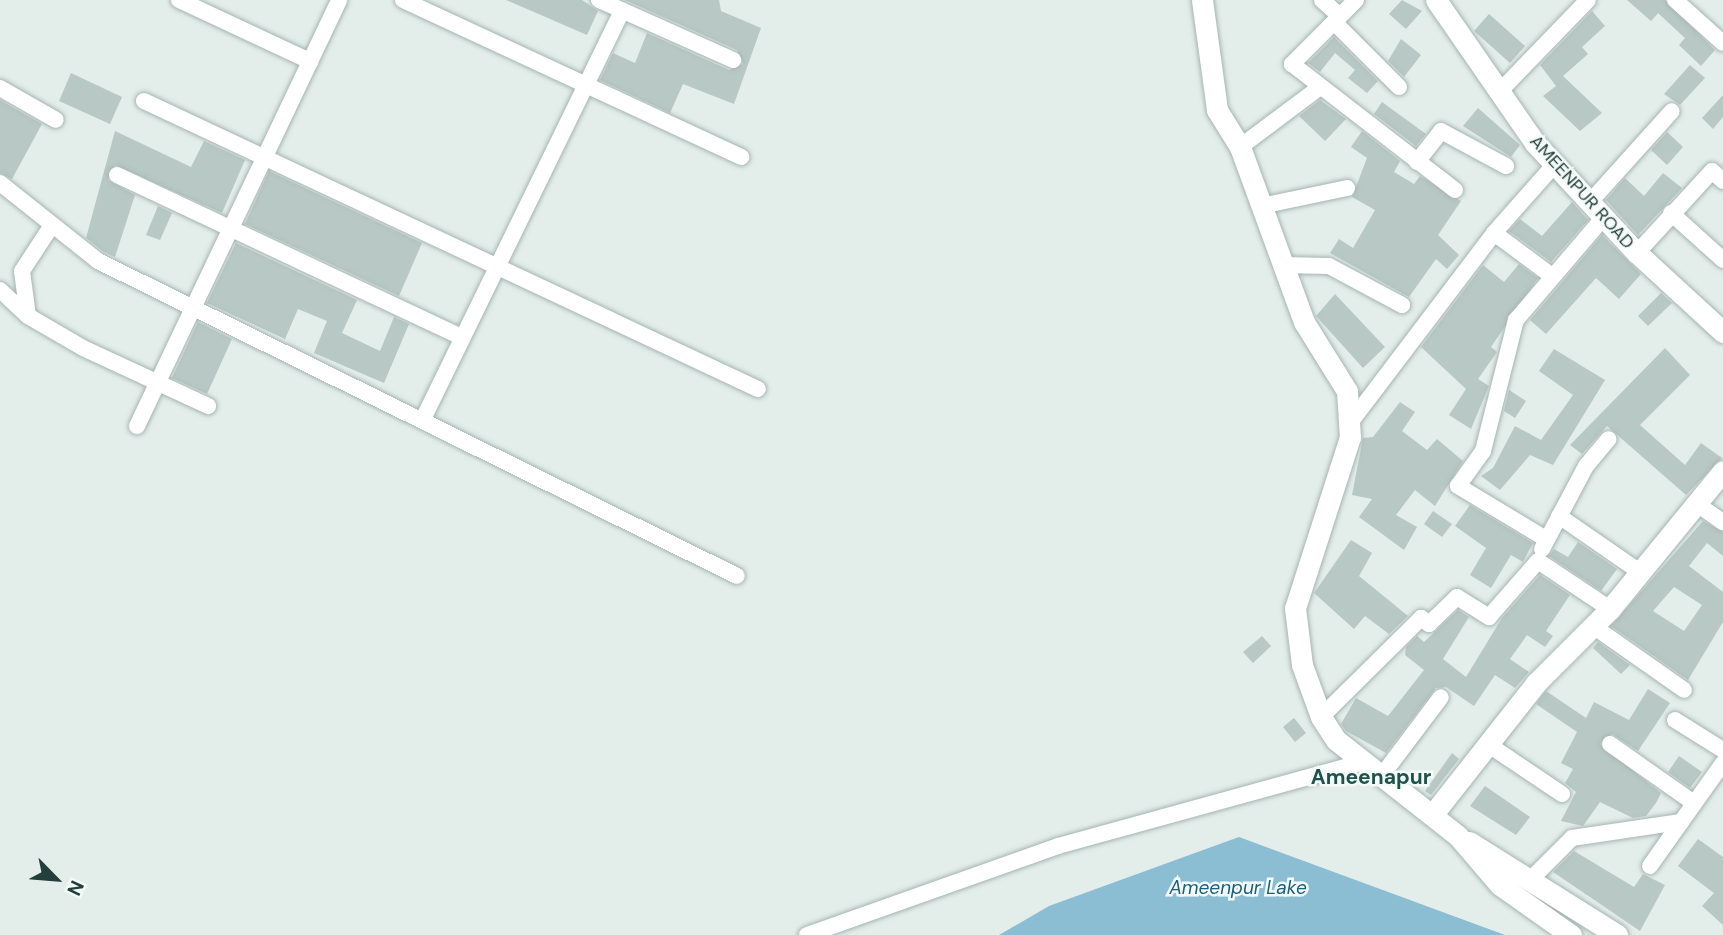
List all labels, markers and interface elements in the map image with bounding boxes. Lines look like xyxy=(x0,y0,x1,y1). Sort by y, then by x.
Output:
street label: AMEENPUR ROAD xyxy=(1525,131,1639,253)
district label: Ameenapur xyxy=(1311,764,1431,790)
north arrow xyxy=(21,844,91,914)
text: N xyxy=(61,877,90,900)
water label: Ameenpur Lake xyxy=(1169,877,1307,899)

